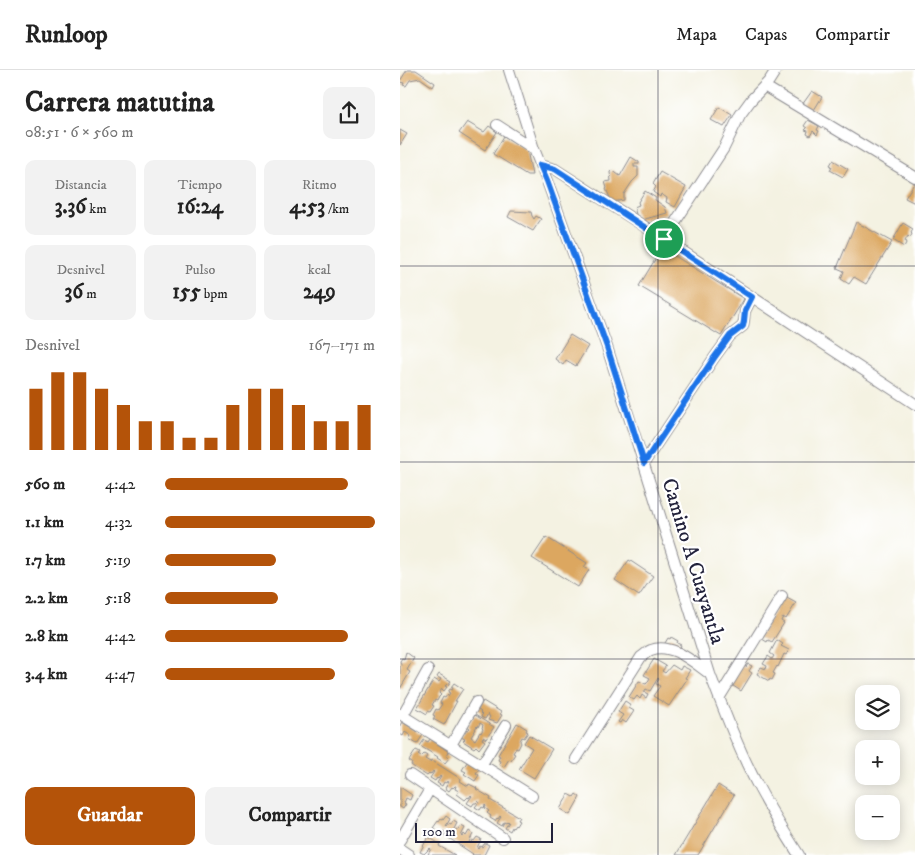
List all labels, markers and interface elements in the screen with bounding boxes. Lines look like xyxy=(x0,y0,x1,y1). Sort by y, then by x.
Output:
text: Runloop xyxy=(25,20,108,50)
text: Mapa xyxy=(676,24,717,46)
text: Capas xyxy=(745,24,787,46)
text: Compartir xyxy=(815,24,890,46)
text: Carrera matutina xyxy=(25,85,214,120)
button: share xyxy=(323,87,375,139)
text: 08:51 · 6 × 560 m xyxy=(25,122,133,142)
text: Distancia xyxy=(55,176,107,194)
text: Tiempo xyxy=(178,176,222,194)
text: Ritmo xyxy=(302,176,337,194)
text: 3.36 xyxy=(55,194,86,220)
text: 16:24 xyxy=(177,194,223,220)
text: 4:53 xyxy=(289,194,325,220)
text: km xyxy=(86,200,107,218)
text: /km xyxy=(325,200,349,218)
pin xyxy=(643,218,685,260)
icon: arrive xyxy=(650,225,678,253)
text: Desnivel xyxy=(57,261,105,279)
text: Pulso xyxy=(185,261,215,279)
text: kcal xyxy=(308,261,331,279)
text: 36 xyxy=(65,279,83,305)
text: 155 xyxy=(172,279,201,305)
text: 249 xyxy=(303,279,336,305)
text: m xyxy=(83,285,97,303)
text: bpm xyxy=(201,285,228,303)
text: Desnivel xyxy=(25,335,80,355)
text: 167–171 m xyxy=(308,335,375,355)
text: 560 m xyxy=(25,474,65,494)
text: 4:42 xyxy=(105,474,135,494)
street label: Camino A Cuayantla xyxy=(655,475,731,647)
text: 1.1 km xyxy=(25,512,64,532)
text: 4:32 xyxy=(105,512,132,532)
text: 1.7 km xyxy=(25,550,66,570)
text: 5:19 xyxy=(105,550,131,570)
text: 2.2 km xyxy=(25,588,68,608)
text: 5:18 xyxy=(105,588,131,608)
text: 2.8 km xyxy=(25,626,68,646)
text: 4:42 xyxy=(105,626,135,646)
text: 3.4 km xyxy=(25,664,68,684)
text: 4:47 xyxy=(105,664,136,684)
map controls xyxy=(855,685,900,840)
button: layers xyxy=(855,685,900,730)
button: + xyxy=(855,740,900,785)
button: Guardar xyxy=(25,787,195,845)
button: Compartir xyxy=(205,787,375,845)
button: − xyxy=(855,795,900,840)
scale bar xyxy=(415,820,552,843)
text: 100 m xyxy=(422,823,456,841)

